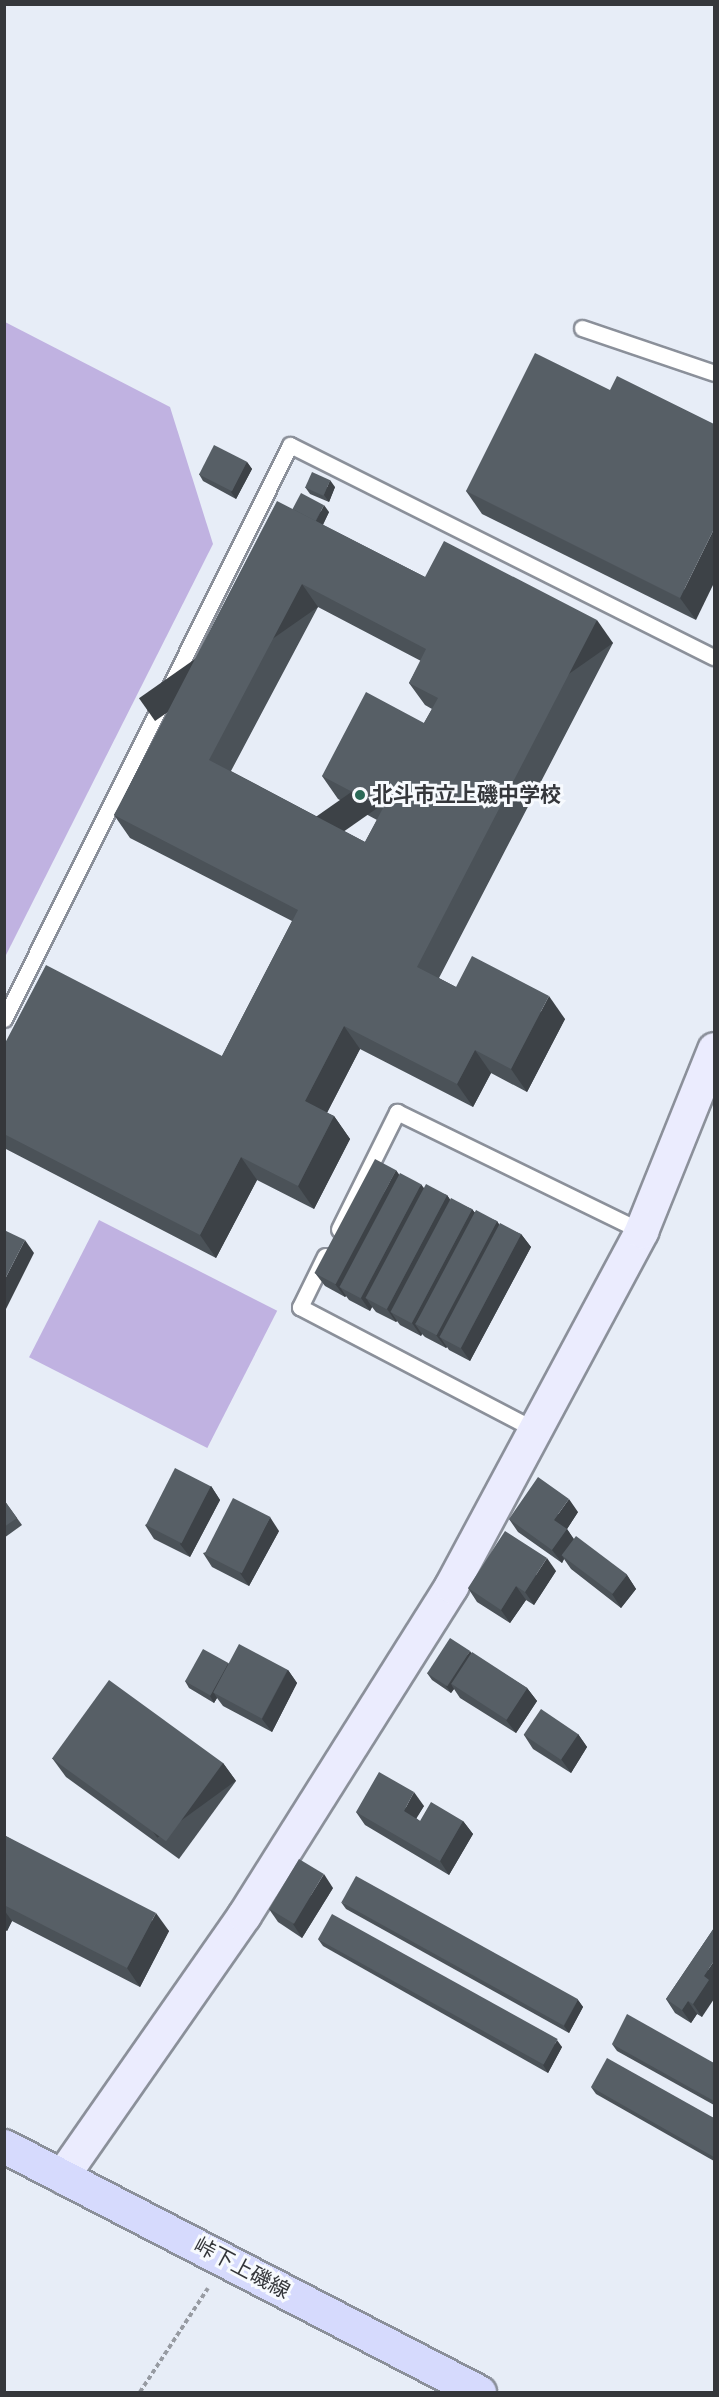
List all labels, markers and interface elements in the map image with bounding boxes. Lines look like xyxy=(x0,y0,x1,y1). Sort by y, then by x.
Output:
place label: 北斗市立上磯中学校 xyxy=(372,782,561,808)
marker: 北斗市立上磯中学校 xyxy=(353,788,367,802)
street label: 峠下上磯線 xyxy=(190,2232,294,2304)

